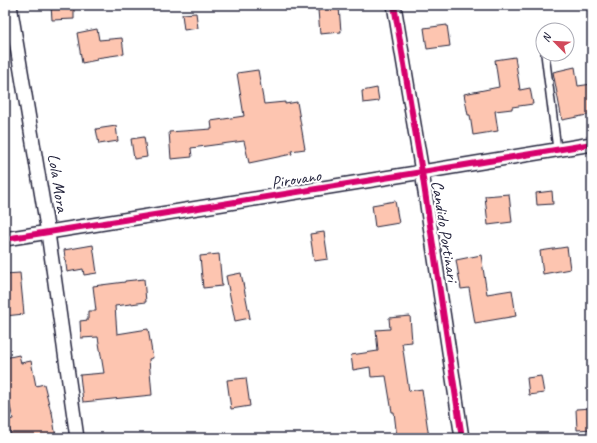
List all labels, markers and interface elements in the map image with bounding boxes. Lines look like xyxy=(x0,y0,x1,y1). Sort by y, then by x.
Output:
north arrow xyxy=(535,22,575,62)
text: N xyxy=(538,30,555,44)
street label: Lola Mora xyxy=(43,152,73,215)
street label: Pirovano xyxy=(270,165,323,193)
street label: Candido Portinari xyxy=(427,179,464,285)

